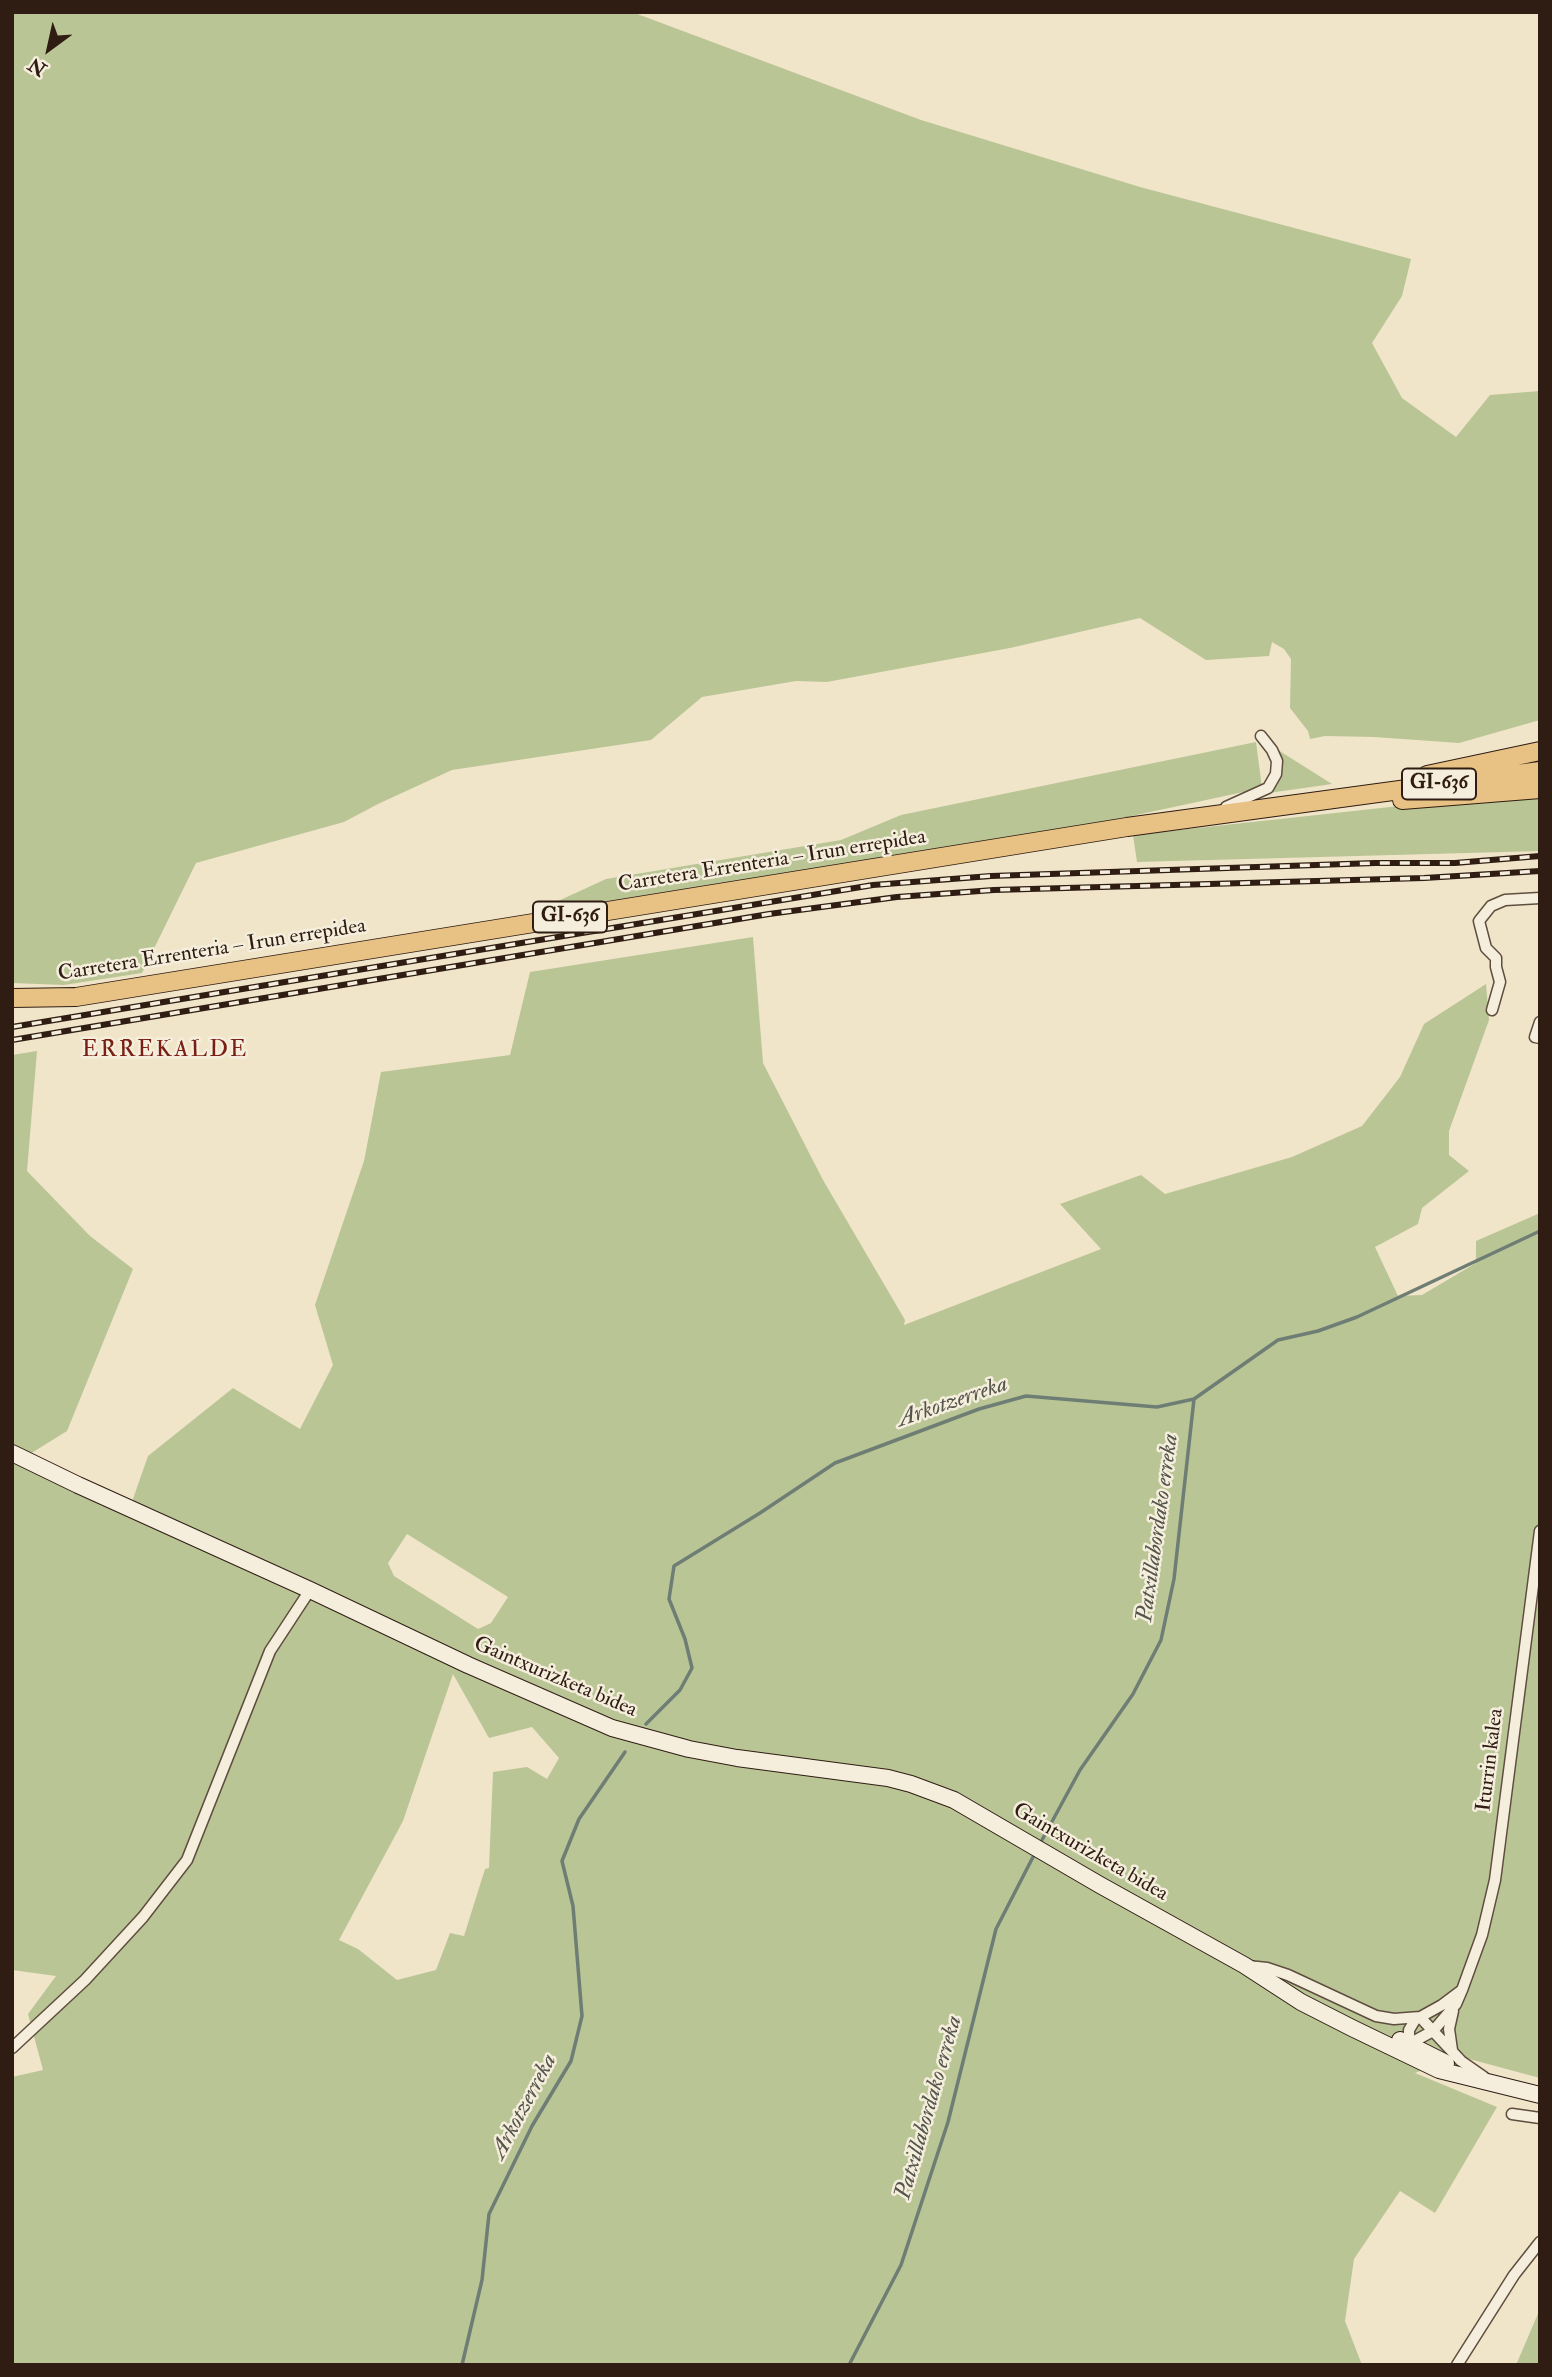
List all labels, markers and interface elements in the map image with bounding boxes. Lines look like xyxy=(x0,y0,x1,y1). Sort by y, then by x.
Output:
north arrow xyxy=(14,14,84,84)
text: N xyxy=(24,52,51,81)
road number: GI-636 xyxy=(1402,768,1476,800)
street label: Carretera Errenteria – Irun errepidea xyxy=(616,825,928,899)
road number: GI-636 xyxy=(533,902,607,932)
street label: Carretera Errenteria – Irun errepidea xyxy=(56,914,368,988)
district label: ERREKALDE xyxy=(83,1037,247,1065)
water label: Arkotzerreka xyxy=(894,1371,1012,1435)
water label: Patxillabordako erreka xyxy=(1132,1432,1186,1624)
street label: Gaintxurizketa bidea xyxy=(470,1632,640,1724)
street label: Iturrin kalea xyxy=(1472,1707,1510,1813)
street label: Gaintxurizketa bidea xyxy=(1008,1798,1172,1908)
water label: Patxillabordako erreka xyxy=(891,2013,969,2203)
water label: Arkotzerreka xyxy=(486,2050,564,2164)

